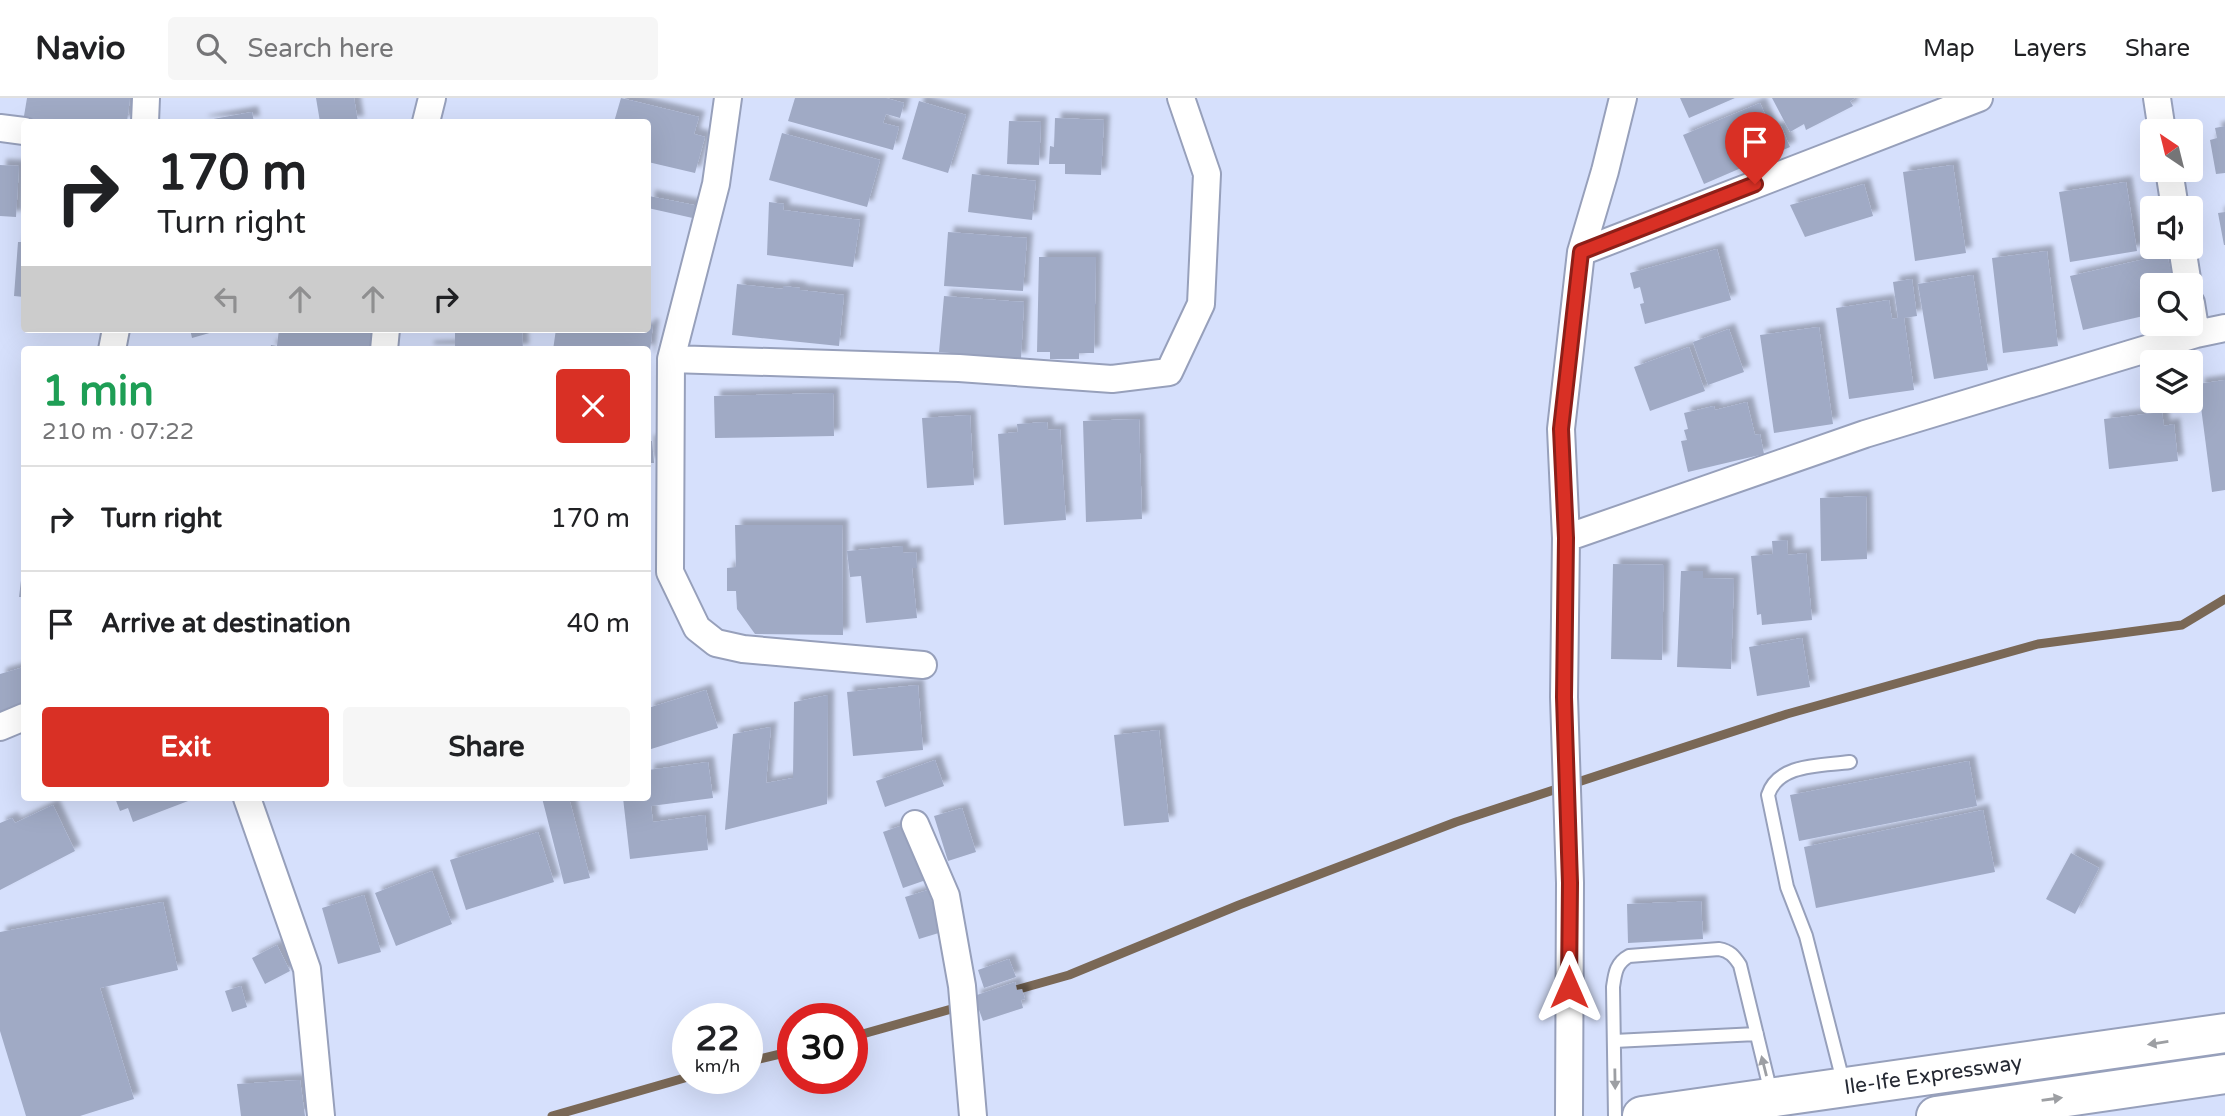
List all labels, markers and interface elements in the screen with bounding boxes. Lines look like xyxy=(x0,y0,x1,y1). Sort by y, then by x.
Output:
search box xyxy=(168,17,658,80)
text: Navio xyxy=(35,29,126,68)
icon: search xyxy=(192,29,230,67)
text: Search here xyxy=(248,33,394,64)
text: Map xyxy=(1923,34,1975,63)
text: Layers xyxy=(2013,34,2087,63)
text: Share xyxy=(2125,34,2190,63)
pin xyxy=(1725,112,1785,184)
north arrow xyxy=(2140,119,2203,182)
map controls xyxy=(2140,119,2203,413)
icon: arrive xyxy=(1736,123,1774,161)
text: 170 m xyxy=(157,144,307,203)
icon: right xyxy=(42,147,133,238)
button: sound xyxy=(2140,196,2203,259)
text: Turn right xyxy=(157,204,306,242)
button: search xyxy=(2140,273,2203,336)
icon: left xyxy=(208,280,246,318)
icon: ahead xyxy=(281,280,319,318)
icon: ahead xyxy=(354,280,392,318)
icon: right xyxy=(427,280,465,318)
button: layers xyxy=(2140,350,2203,413)
text: 1 min xyxy=(42,366,154,417)
button: close xyxy=(556,369,630,443)
text: 210 m · 07:22 xyxy=(42,418,194,446)
icon: right xyxy=(42,500,80,538)
text: Turn right xyxy=(101,503,222,534)
text: 170 m xyxy=(550,503,630,534)
icon: arrive xyxy=(42,605,80,643)
text: Arrive at destination xyxy=(101,608,351,639)
text: 40 m xyxy=(567,608,630,639)
button: Exit xyxy=(42,707,329,787)
button: Share xyxy=(343,707,630,787)
position arrow xyxy=(1532,950,1606,1024)
speed limit sign: 30 xyxy=(777,1003,868,1094)
text: 22 xyxy=(696,1018,739,1060)
one-way arrow xyxy=(2146,1038,2168,1049)
street label: Ile-Ife Expressway xyxy=(1842,1050,2024,1100)
text: km/h xyxy=(695,1055,740,1077)
one-way arrow xyxy=(1758,1055,1769,1077)
one-way arrow xyxy=(1609,1068,1620,1090)
one-way arrow xyxy=(2041,1093,2063,1104)

